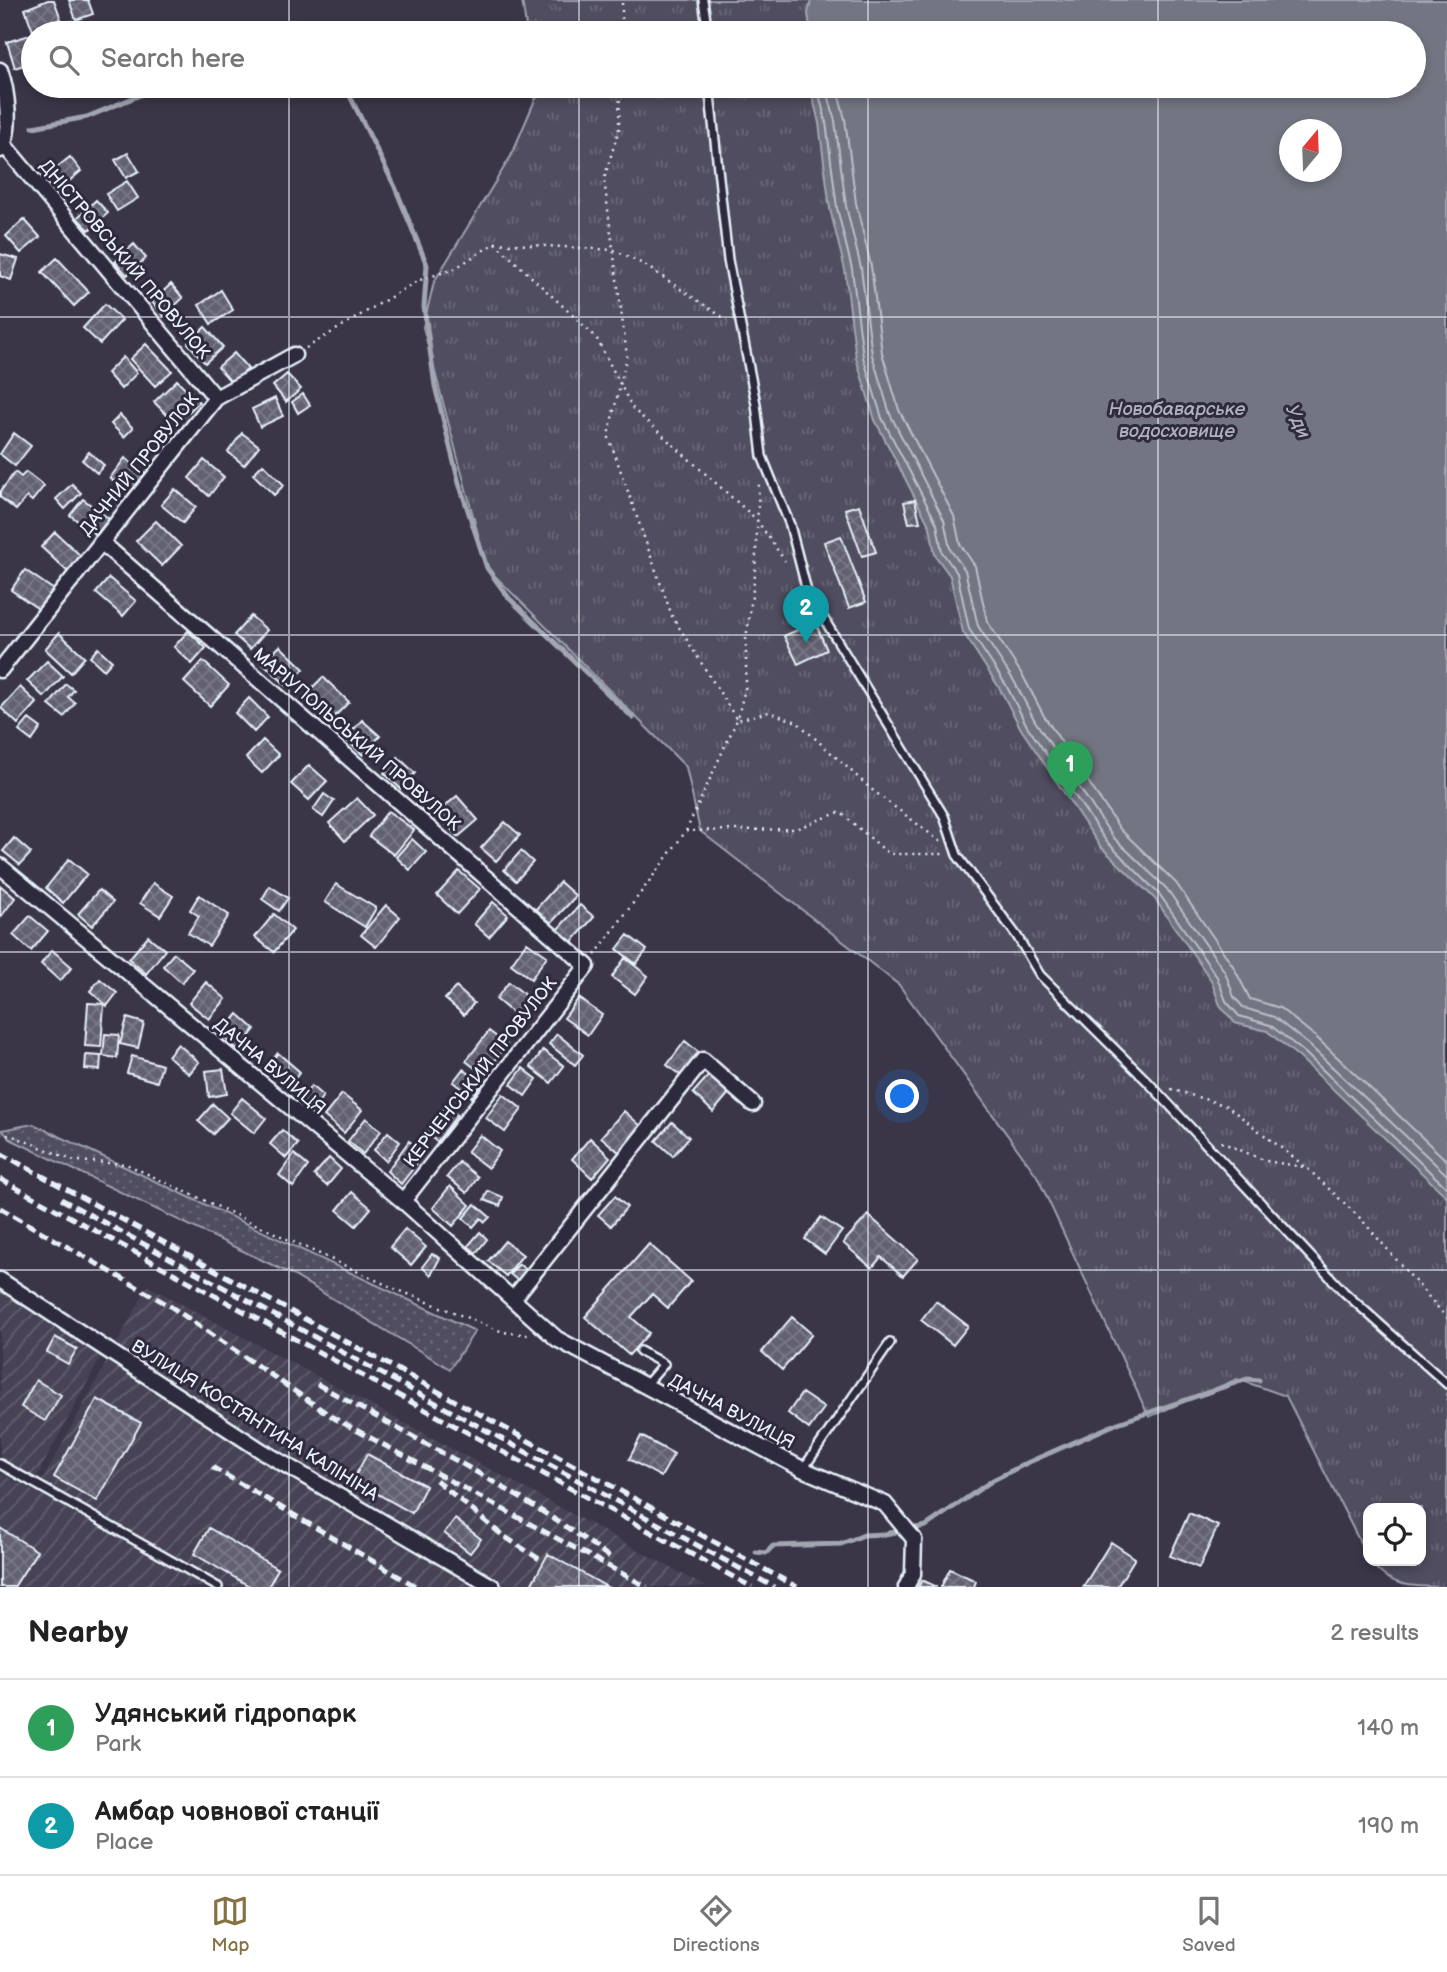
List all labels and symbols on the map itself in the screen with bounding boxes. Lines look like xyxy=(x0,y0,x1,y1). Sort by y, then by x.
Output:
north arrow xyxy=(1279,119,1342,182)
street label: ДНІСТРОВСЬКИЙ ПРОВУЛОК xyxy=(35,155,214,364)
street label: ДАЧНИЙ ПРОВУЛОК xyxy=(75,388,204,540)
water label: Новобаварське водосховище xyxy=(1109,398,1246,443)
water label: Уди xyxy=(1280,401,1315,442)
pin: 2 xyxy=(783,585,829,643)
street label: МАРІУПОЛЬСЬКИЙ ПРОВУЛОК xyxy=(249,644,465,835)
pin: 1 xyxy=(1047,741,1093,799)
street label: КЕРЧЕНСЬКИЙ ПРОВУЛОК xyxy=(400,973,561,1172)
street label: ДАЧНА ВУЛИЦЯ xyxy=(210,1014,330,1119)
your location xyxy=(885,1079,919,1113)
street label: ВУЛИЦЯ КОСТЯНТИНА КАЛІНІНА xyxy=(128,1336,382,1505)
street label: ДАЧНА ВУЛИЦЯ xyxy=(665,1370,798,1453)

